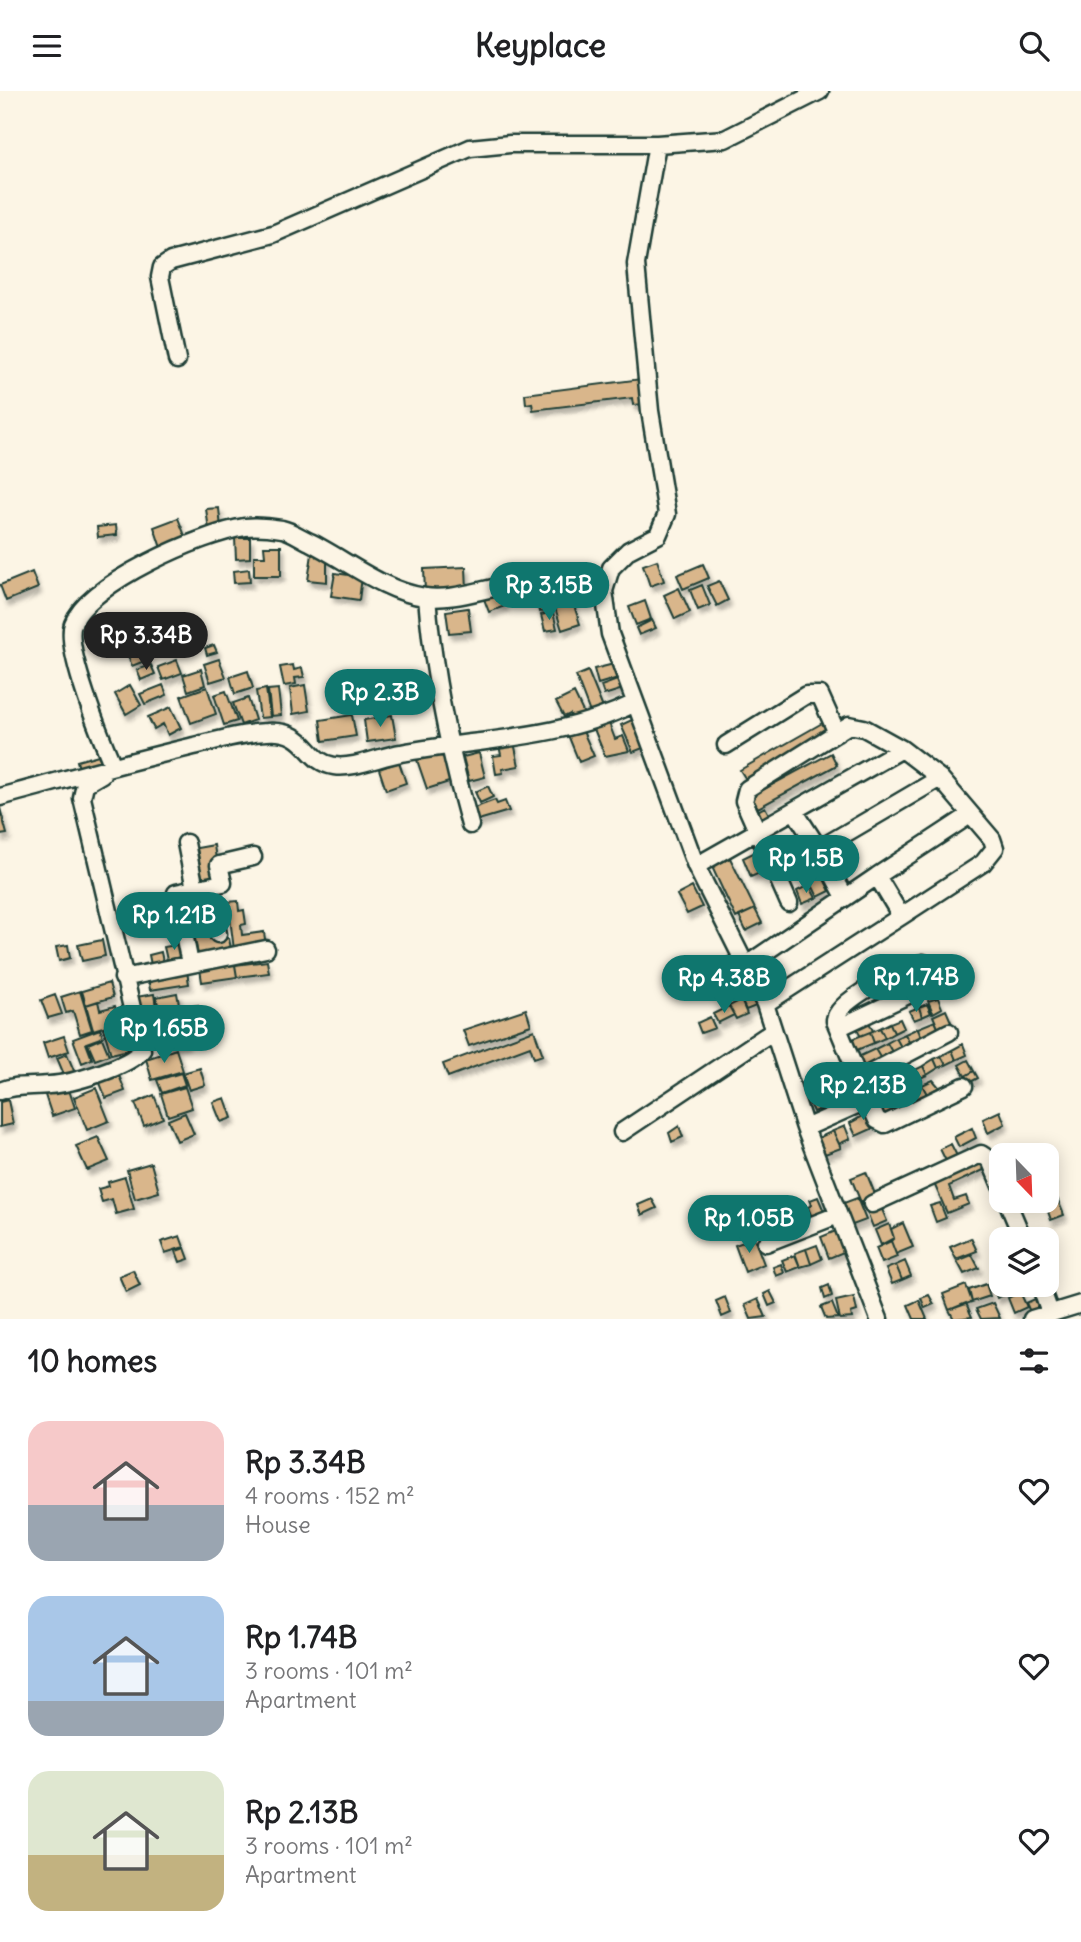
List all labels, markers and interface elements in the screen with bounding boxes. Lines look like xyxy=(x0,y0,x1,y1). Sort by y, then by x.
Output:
text: Keyplace xyxy=(475,25,606,66)
icon: menu xyxy=(28,27,66,65)
icon: search xyxy=(1015,27,1053,65)
pin: Rp 3.15B xyxy=(477,563,621,622)
text: Rp 3.15B xyxy=(505,570,593,599)
pin: Rp 3.34B xyxy=(74,613,218,672)
text: Rp 3.34B xyxy=(100,620,192,649)
pin: Rp 2.3B xyxy=(315,669,445,729)
text: Rp 2.3B xyxy=(341,677,419,706)
pin: Rp 1.5B xyxy=(741,835,871,895)
text: Rp 1.5B xyxy=(768,843,844,872)
pin: Rp 1.21B xyxy=(102,893,246,952)
text: Rp 1.21B xyxy=(132,900,216,929)
pin: Rp 4.38B xyxy=(652,955,796,1015)
pin: Rp 1.74B xyxy=(844,955,988,1014)
text: Rp 1.74B xyxy=(873,962,959,991)
text: Rp 4.38B xyxy=(678,963,770,992)
pin: Rp 1.65B xyxy=(92,1005,236,1065)
text: Rp 1.65B xyxy=(120,1013,208,1042)
pin: Rp 2.13B xyxy=(791,1063,935,1122)
text: Rp 2.13B xyxy=(820,1070,906,1099)
north arrow xyxy=(989,1143,1059,1213)
map controls xyxy=(989,1143,1059,1297)
pin: Rp 1.05B xyxy=(677,1195,821,1255)
text: Rp 1.05B xyxy=(704,1203,794,1232)
button: layers xyxy=(989,1227,1059,1297)
text: 10 homes xyxy=(28,1342,157,1380)
icon: filters xyxy=(1015,1342,1053,1380)
text: Rp 3.34B xyxy=(245,1443,366,1481)
icon: home xyxy=(84,1449,168,1533)
icon: heart xyxy=(1015,1472,1053,1510)
text: 4 rooms · 152 m² xyxy=(245,1481,415,1510)
text: House xyxy=(245,1510,311,1539)
text: Rp 1.74B xyxy=(245,1618,357,1656)
icon: home xyxy=(84,1624,168,1708)
icon: heart xyxy=(1015,1647,1053,1685)
text: 3 rooms · 101 m² xyxy=(245,1656,413,1685)
text: Apartment xyxy=(245,1685,357,1714)
text: Rp 2.13B xyxy=(245,1793,358,1831)
icon: home xyxy=(84,1799,168,1883)
icon: heart xyxy=(1015,1822,1053,1860)
text: 3 rooms · 101 m² xyxy=(245,1831,413,1860)
text: Apartment xyxy=(245,1860,357,1889)

